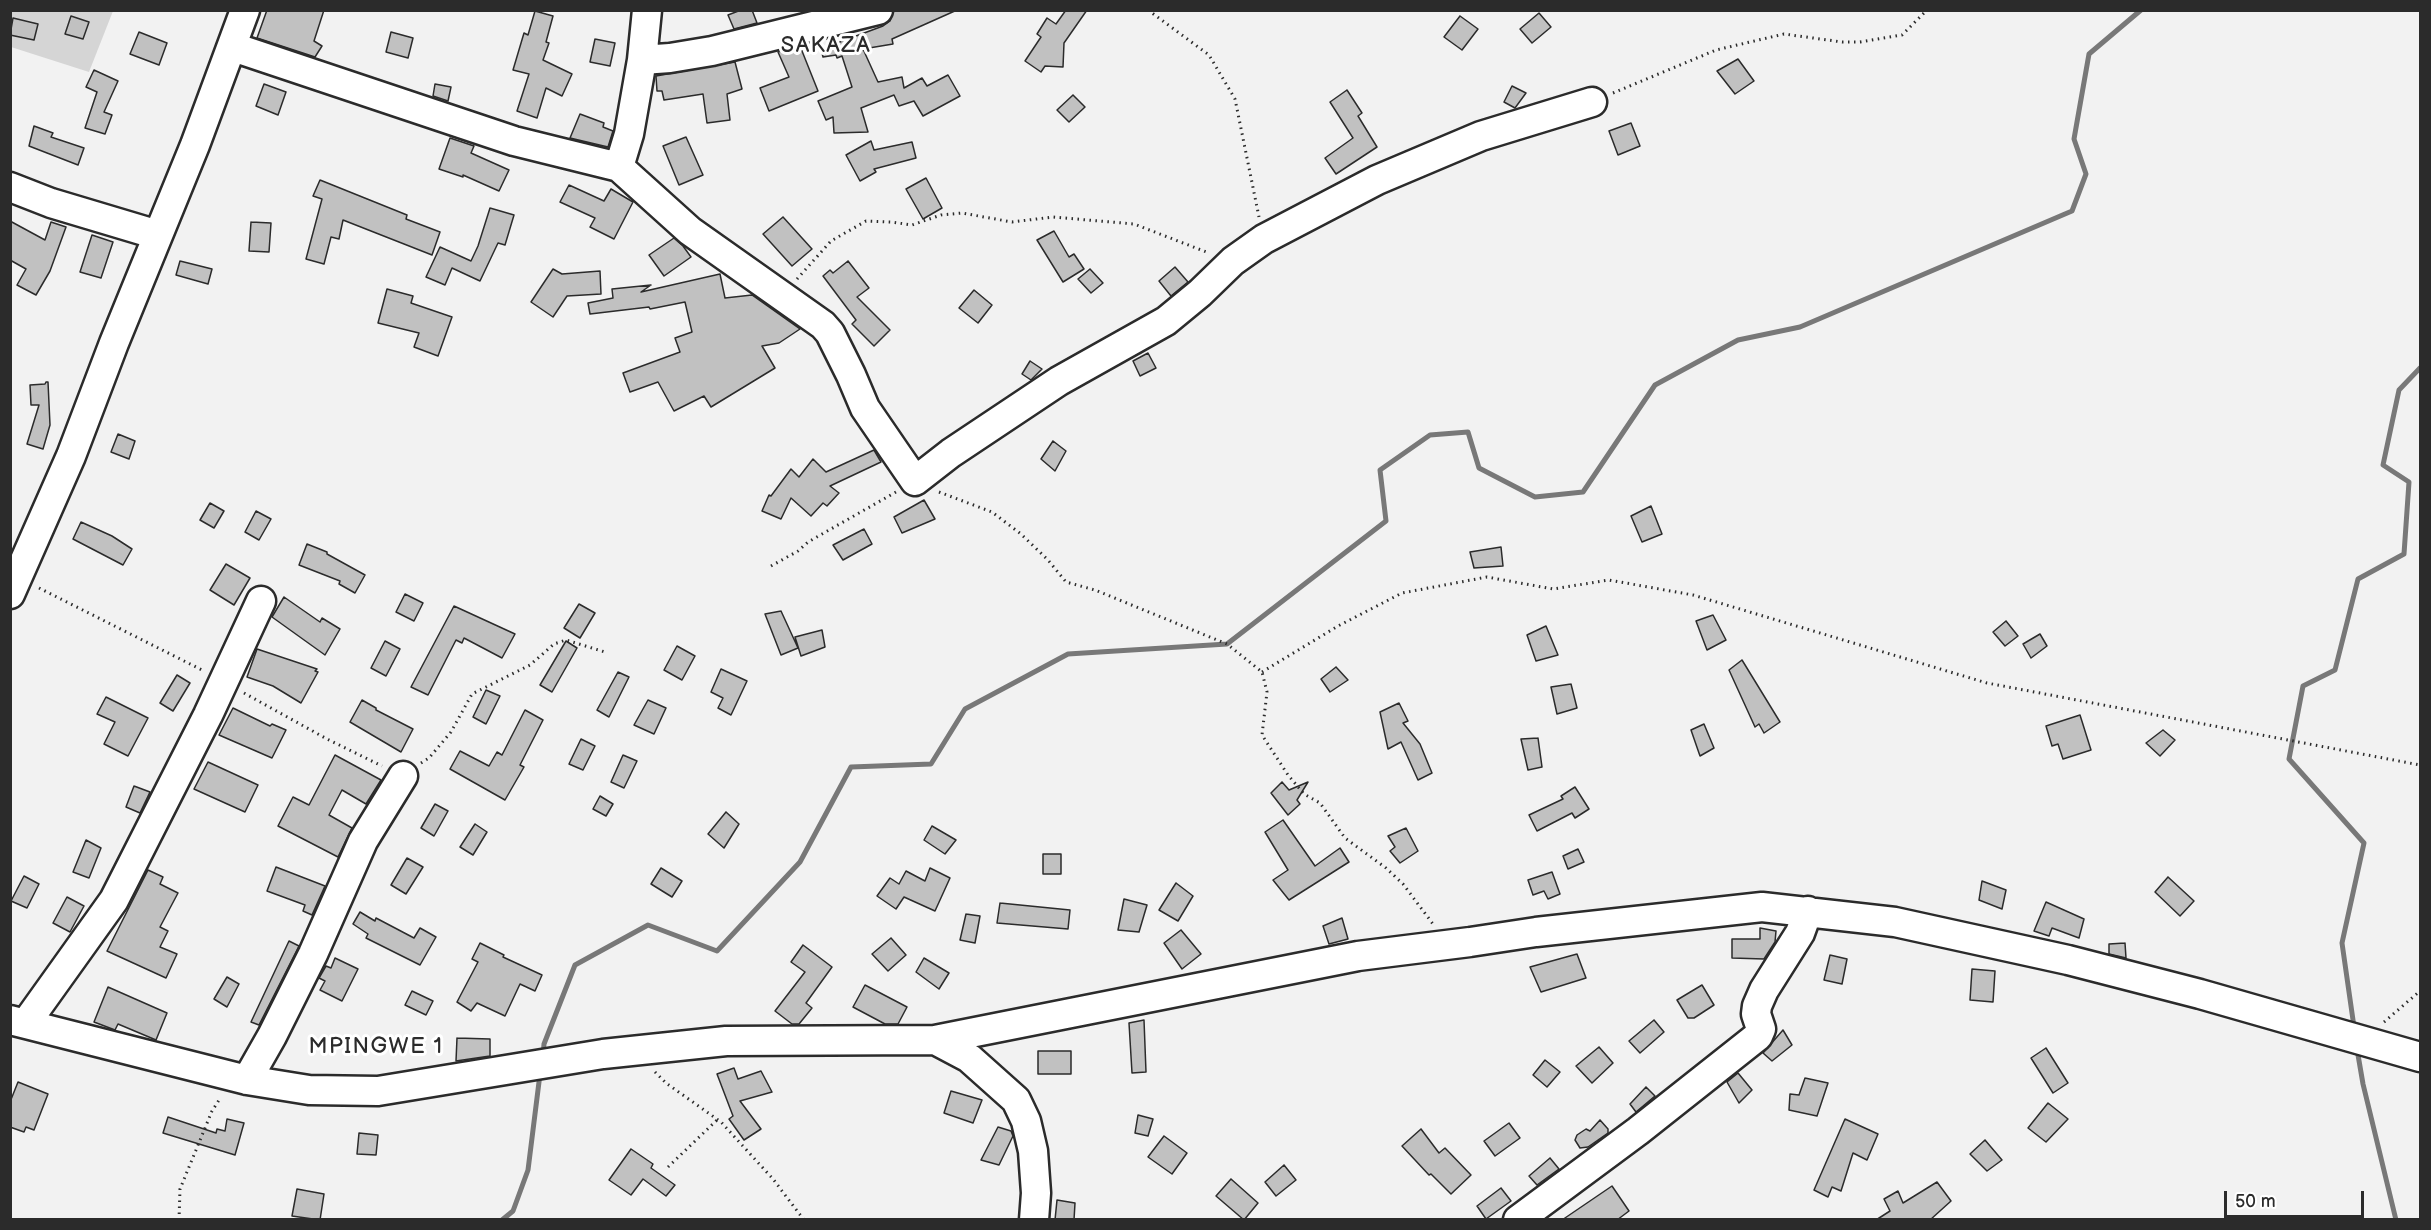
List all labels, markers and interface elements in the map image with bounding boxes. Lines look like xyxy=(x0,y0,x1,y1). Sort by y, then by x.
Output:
district label: SAKAZA xyxy=(781,33,871,59)
district label: MPINGWE 1 xyxy=(308,1034,444,1060)
scale bar xyxy=(2227,1179,2366,1217)
text: 50 m xyxy=(2235,1191,2276,1212)

